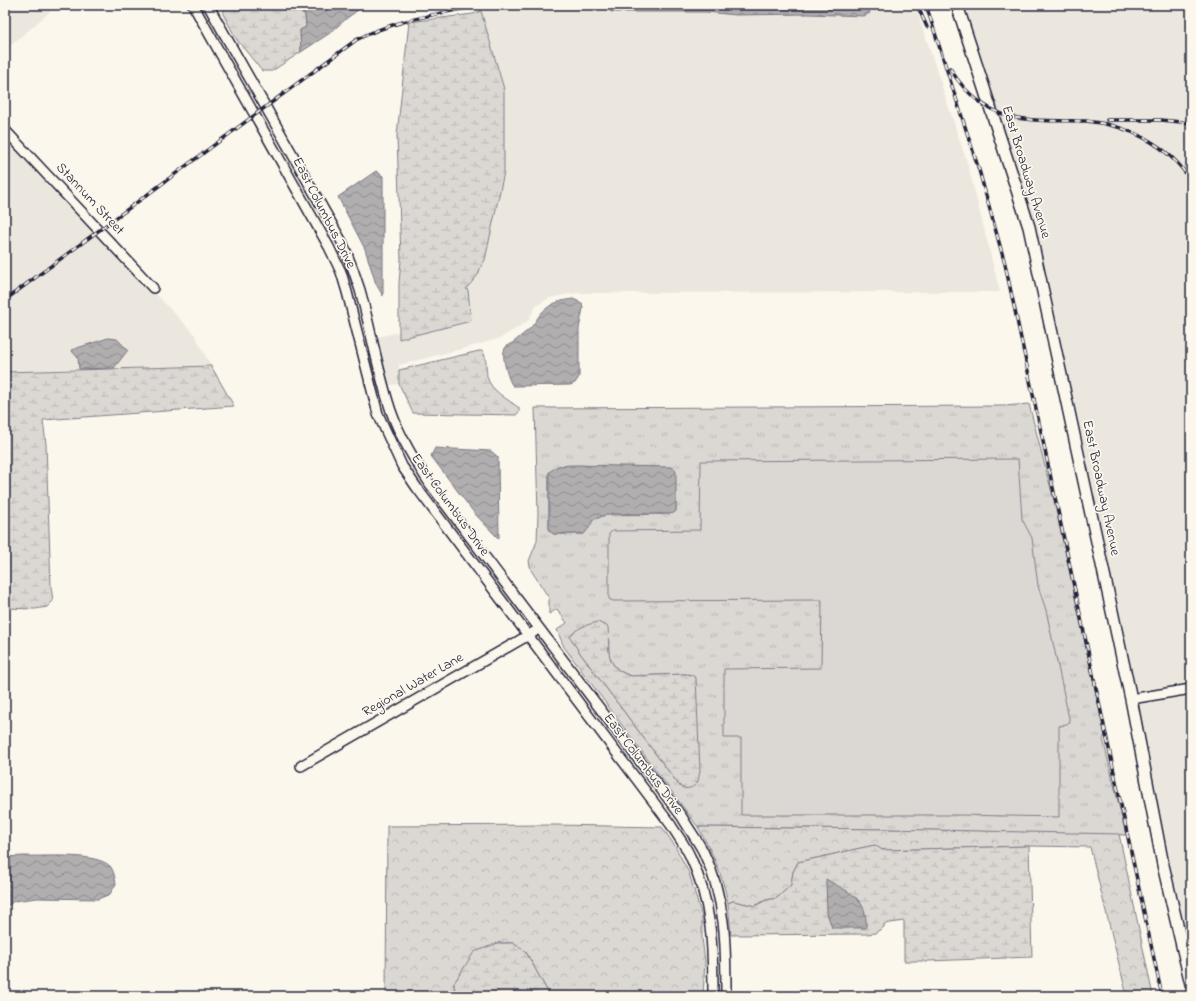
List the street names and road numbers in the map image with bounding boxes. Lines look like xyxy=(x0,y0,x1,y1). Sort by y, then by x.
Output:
street label: East Broadway Avenue xyxy=(995,103,1056,242)
street label: East Columbus Drive xyxy=(287,154,361,273)
street label: Stannum Street xyxy=(51,158,129,240)
street label: East Broadway Avenue xyxy=(1075,418,1126,558)
street label: East Columbus Drive xyxy=(406,449,495,561)
street label: Regional Water Lane xyxy=(359,647,469,723)
street label: East Columbus Drive xyxy=(598,709,689,820)

